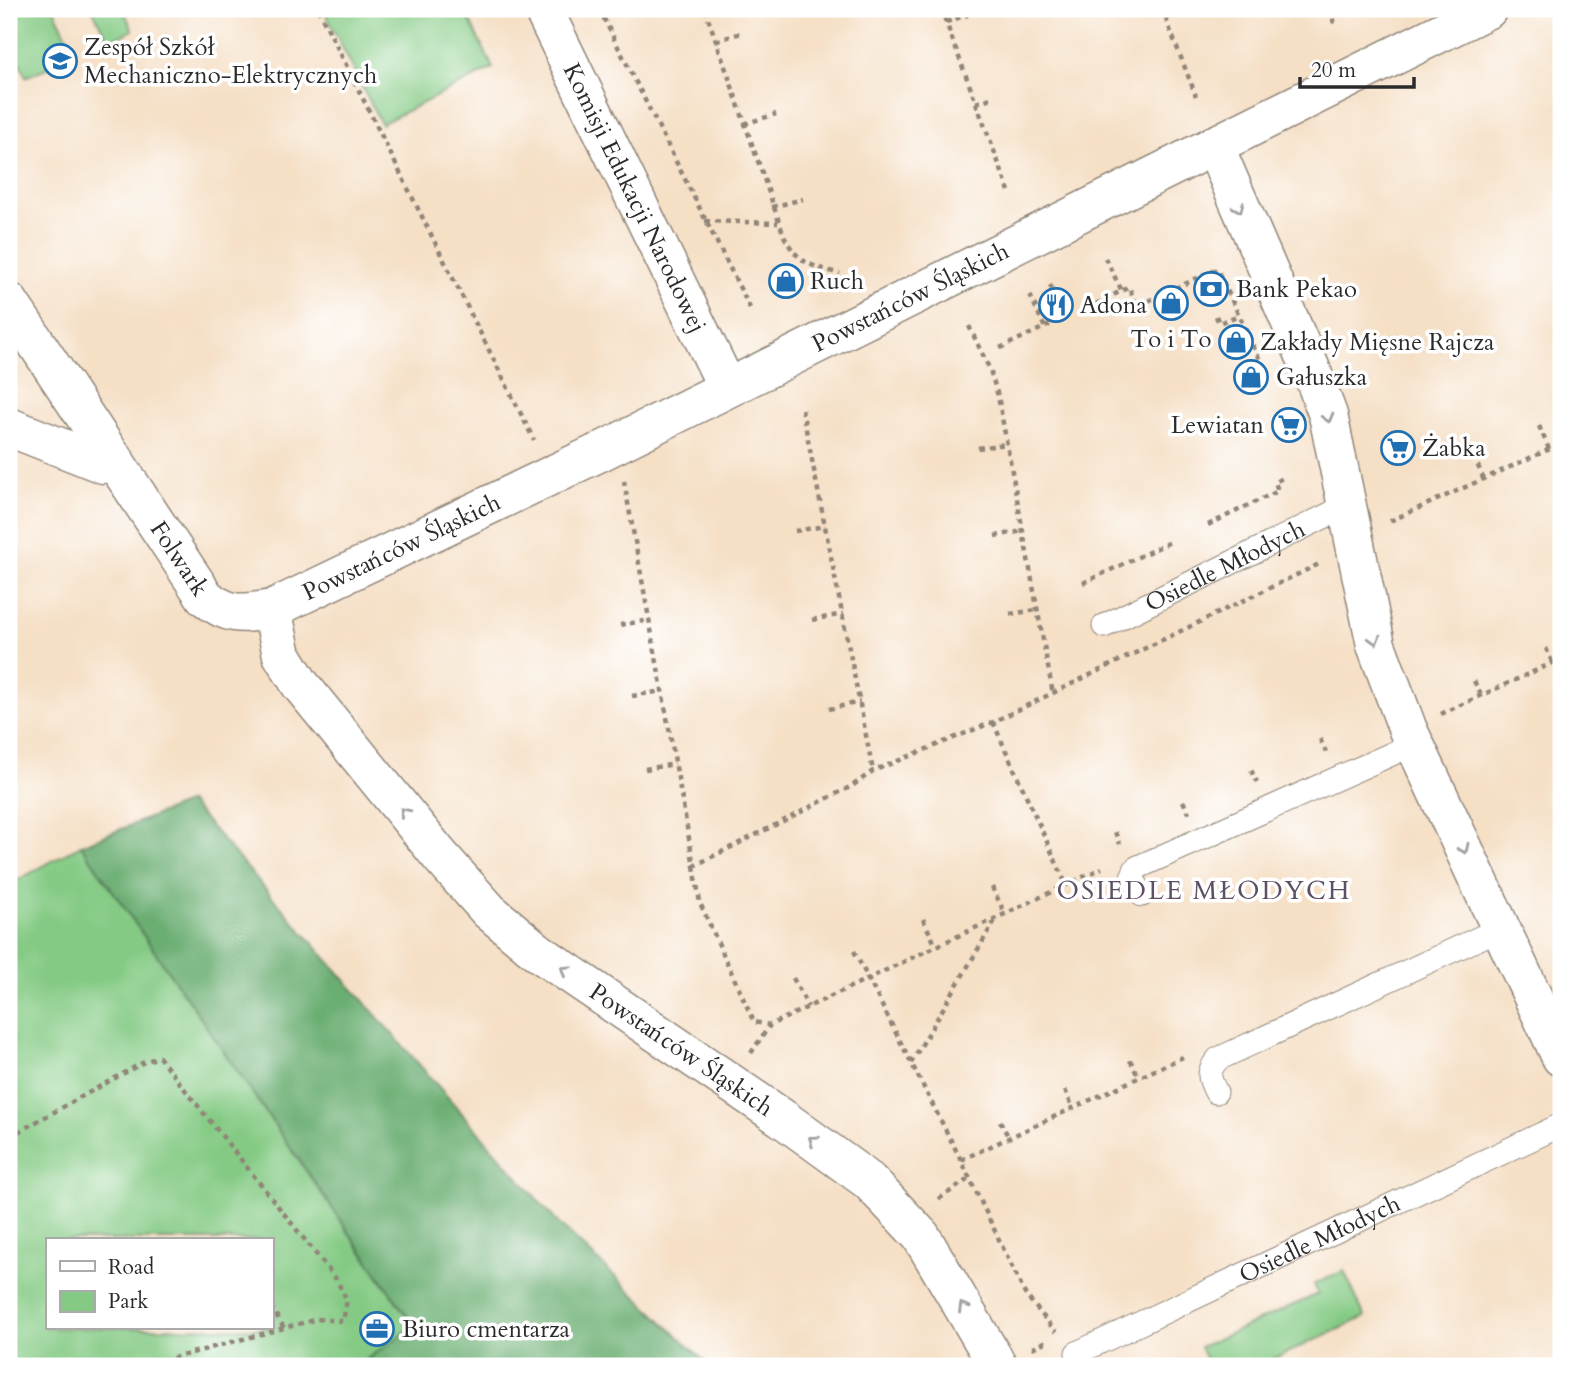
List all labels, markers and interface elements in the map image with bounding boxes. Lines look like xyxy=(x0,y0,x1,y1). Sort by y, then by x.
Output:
place label: Zespół Szkół Mechaniczno-Elektrycznych xyxy=(84,31,377,92)
school or university icon: Zespół Szkół Mechaniczno-Elektrycznych xyxy=(41,42,79,80)
scale bar xyxy=(1300,46,1414,90)
text: 20 m xyxy=(1311,56,1356,85)
street label: Komisji Edukacji Narodowej xyxy=(555,58,714,338)
one-way arrow xyxy=(1231,201,1245,214)
street label: Powstańców Śląskich xyxy=(807,235,1015,361)
shop icon: Ruch xyxy=(767,262,805,300)
place label: Ruch xyxy=(810,265,864,298)
bank icon: Bank Pekao xyxy=(1192,270,1230,308)
place label: Bank Pekao xyxy=(1236,273,1357,306)
shop icon: To i To xyxy=(1152,284,1190,322)
restaurant icon: Adona xyxy=(1037,286,1075,324)
place label: Adona xyxy=(1080,289,1147,322)
place label: To i To xyxy=(1131,323,1211,356)
shop icon: Zakłady Mięsne Rajcza xyxy=(1217,323,1255,361)
place label: Zakłady Mięsne Rajcza xyxy=(1260,326,1495,359)
shop icon: Gałuszka xyxy=(1232,358,1270,396)
place label: Gałuszka xyxy=(1276,361,1368,394)
supermarket icon: Lewiatan xyxy=(1270,406,1308,444)
place label: Lewiatan xyxy=(1171,409,1264,442)
one-way arrow xyxy=(1319,412,1334,424)
supermarket icon: Żabka xyxy=(1379,429,1417,467)
place label: Żabka xyxy=(1422,432,1486,465)
street label: Powstańców Śląskich xyxy=(297,486,506,609)
street label: Osiedle Młodych xyxy=(1140,513,1311,620)
street label: Folwark xyxy=(142,515,216,603)
one-way arrow xyxy=(1367,634,1381,646)
one-way arrow xyxy=(399,807,412,819)
one-way arrow xyxy=(1456,842,1470,854)
district label: OSIEDLE MŁODYCH xyxy=(1056,873,1352,908)
one-way arrow xyxy=(560,966,573,978)
street label: Powstańców Śląskich xyxy=(583,976,780,1124)
one-way arrow xyxy=(809,1136,821,1149)
street label: Osiedle Młodych xyxy=(1234,1187,1406,1291)
legend xyxy=(46,1238,273,1330)
text: Road xyxy=(108,1253,154,1282)
text: Park xyxy=(108,1287,149,1316)
one-way arrow xyxy=(958,1302,971,1315)
office icon: Biuro cmentarza xyxy=(358,1310,396,1348)
place label: Biuro cmentarza xyxy=(402,1313,571,1346)

